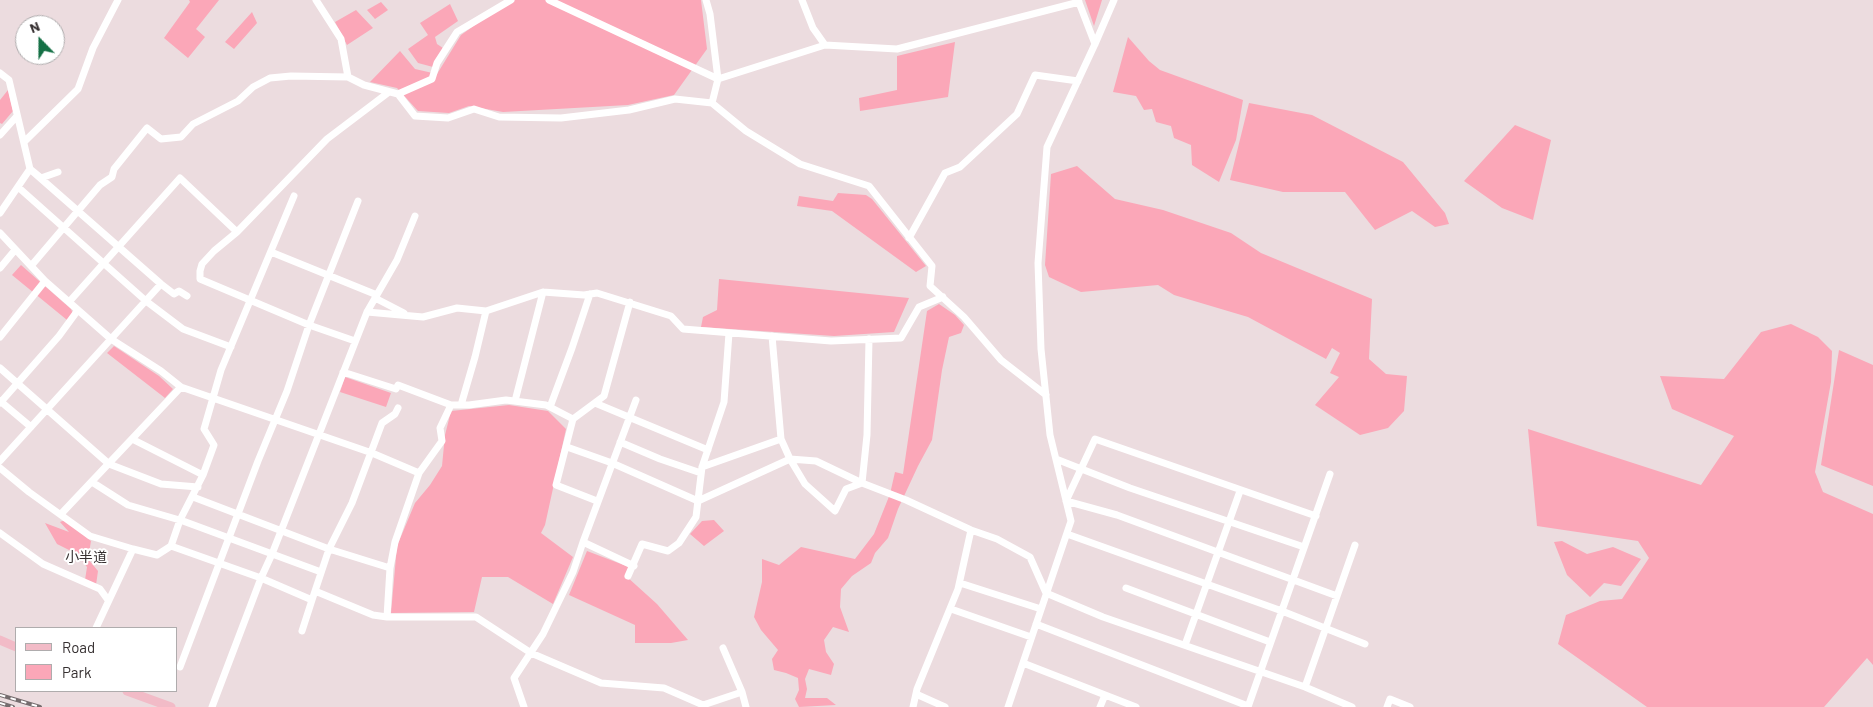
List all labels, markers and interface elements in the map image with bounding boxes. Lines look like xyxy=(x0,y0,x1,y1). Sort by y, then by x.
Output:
north arrow xyxy=(15,15,65,65)
text: N xyxy=(27,17,42,36)
district label: 小半道 xyxy=(65,549,107,565)
legend xyxy=(15,627,178,692)
text: Road xyxy=(62,638,95,656)
text: Park xyxy=(62,663,91,681)

